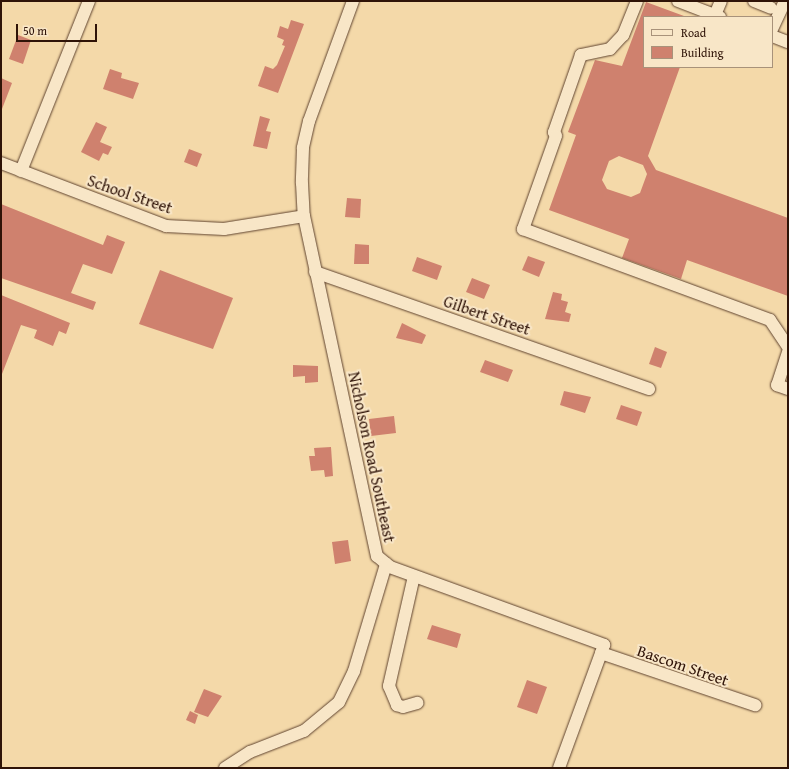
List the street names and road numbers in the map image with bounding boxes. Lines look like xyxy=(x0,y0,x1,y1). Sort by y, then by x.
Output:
street label: School Street xyxy=(85,171,175,217)
street label: Gilbert Street xyxy=(441,291,533,339)
street label: Nicholson Road Southeast xyxy=(345,370,399,544)
street label: Bascom Street xyxy=(635,640,731,690)

